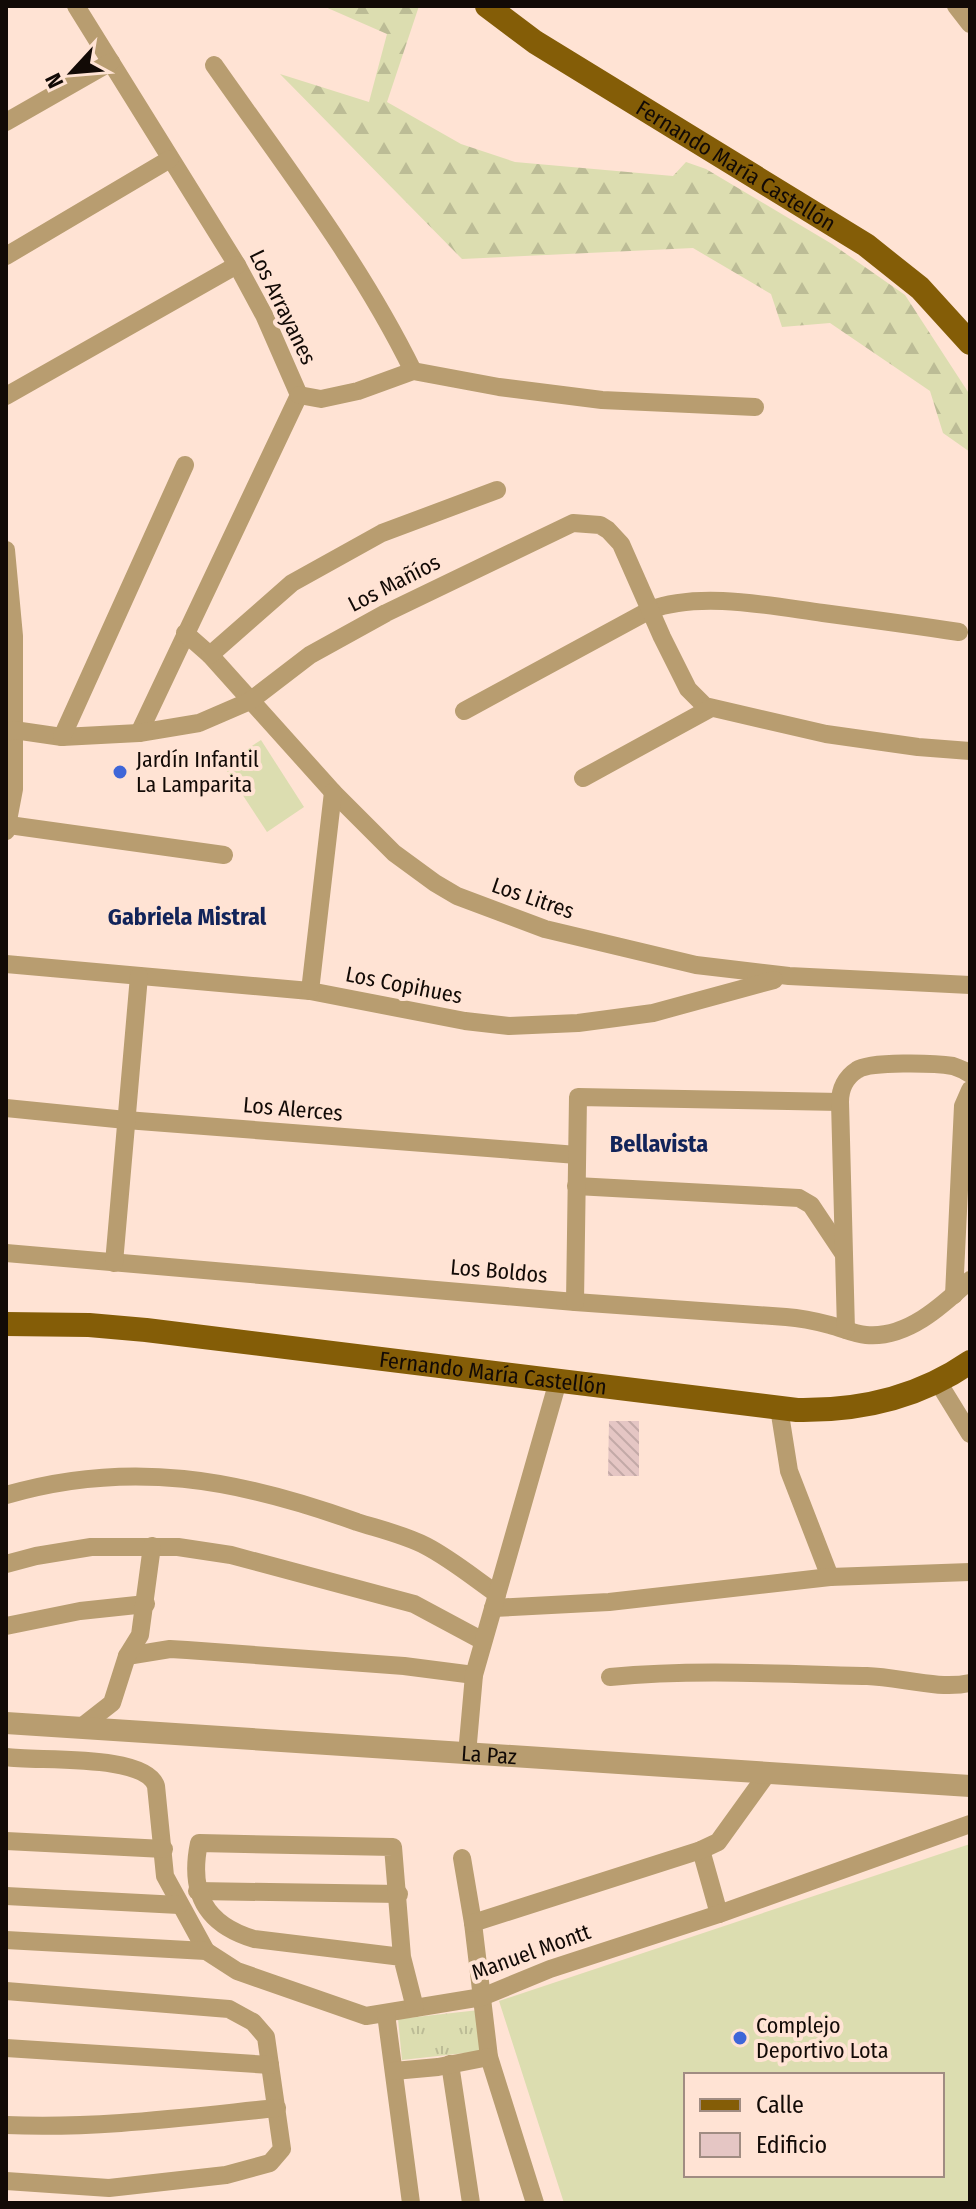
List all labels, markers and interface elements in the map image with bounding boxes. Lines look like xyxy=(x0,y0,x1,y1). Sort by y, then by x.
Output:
north arrow xyxy=(32,32,112,112)
text: N xyxy=(39,69,69,92)
street label: Fernando María Castellón xyxy=(631,94,841,237)
street label: Los Arrayanes xyxy=(244,245,322,369)
street label: Los Mañíos xyxy=(343,548,445,618)
place label: Jardín Infantil La Lamparita xyxy=(136,746,259,798)
marker: Jardín Infantil La Lamparita xyxy=(111,763,129,781)
street label: Los Litres xyxy=(488,871,578,925)
district label: Gabriela Mistral xyxy=(108,903,267,931)
street label: Los Copihues xyxy=(343,960,465,1010)
street label: Los Alerces xyxy=(242,1091,344,1127)
district label: Bellavista xyxy=(610,1130,708,1158)
street label: Los Boldos xyxy=(449,1253,549,1289)
street label: Fernando María Castellón xyxy=(378,1345,608,1400)
street label: La Paz xyxy=(460,1739,518,1770)
street label: Manuel Montt xyxy=(468,1918,595,1986)
place label: Complejo Deportivo Lota xyxy=(756,2012,888,2064)
marker: Complejo Deportivo Lota xyxy=(731,2029,749,2047)
legend xyxy=(684,2073,944,2177)
text: Calle xyxy=(756,2091,804,2119)
text: Edificio xyxy=(756,2131,827,2159)

